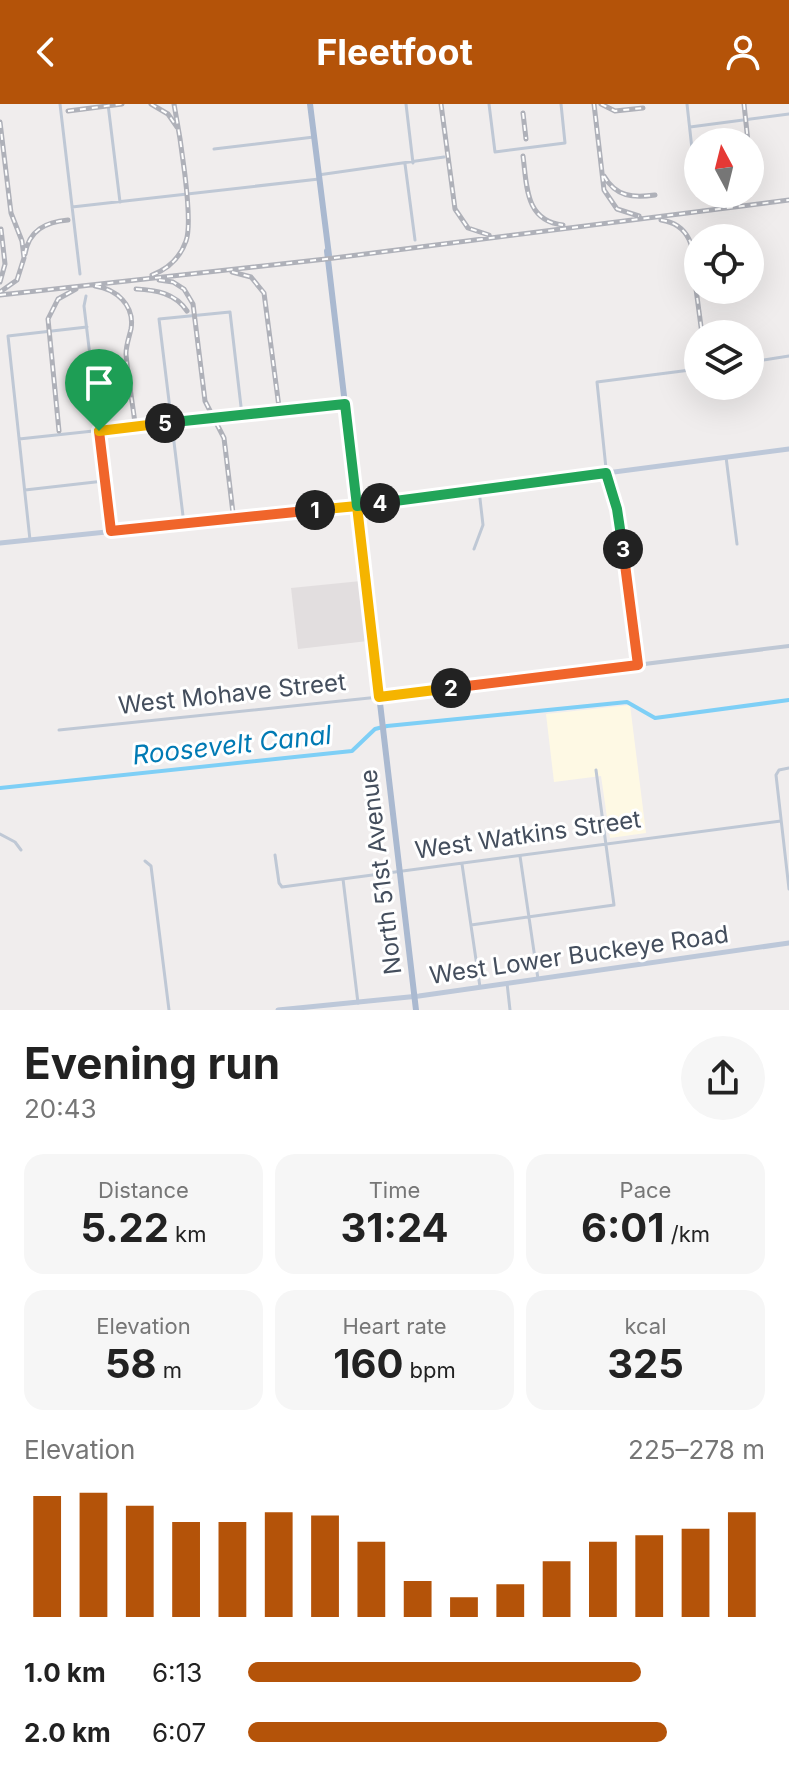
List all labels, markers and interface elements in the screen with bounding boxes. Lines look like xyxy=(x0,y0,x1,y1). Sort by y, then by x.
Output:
icon: back xyxy=(24,30,68,74)
text: Fleetfoot xyxy=(316,30,473,74)
icon: person xyxy=(721,30,765,74)
north arrow xyxy=(684,128,764,208)
map controls xyxy=(684,128,764,400)
button: locate xyxy=(684,224,764,304)
button: layers xyxy=(684,320,764,400)
pin xyxy=(65,349,133,431)
icon: arrive xyxy=(77,361,121,405)
pin: 5 xyxy=(145,403,185,443)
text: 5 xyxy=(158,410,172,436)
pin: 4 xyxy=(360,483,400,523)
pin: 1 xyxy=(295,490,335,530)
text: 4 xyxy=(373,490,387,516)
text: 1 xyxy=(310,497,320,523)
pin: 3 xyxy=(603,529,643,569)
text: 3 xyxy=(616,536,630,562)
street label: West Mohave Street xyxy=(117,667,347,720)
pin: 2 xyxy=(431,668,471,708)
text: 2 xyxy=(444,675,458,701)
water label: Roosevelt Canal xyxy=(131,719,334,770)
street label: North 51st Avenue xyxy=(354,768,407,976)
street label: West Watkins Street xyxy=(413,804,643,865)
street label: West Lower Buckeye Road xyxy=(428,919,730,990)
text: Evening run xyxy=(24,1036,280,1090)
button: share xyxy=(681,1036,765,1120)
text: 20:43 xyxy=(24,1093,97,1124)
text: Distance xyxy=(98,1177,189,1203)
text: Time xyxy=(369,1177,420,1203)
text: Pace xyxy=(620,1177,671,1203)
text: 5.22 xyxy=(81,1203,169,1252)
text: 31:24 xyxy=(340,1203,449,1252)
text: 6:01 xyxy=(581,1203,665,1252)
text: km xyxy=(169,1221,206,1247)
text: /km xyxy=(665,1221,710,1247)
text: Elevation xyxy=(96,1313,191,1339)
text: Heart rate xyxy=(342,1313,447,1339)
text: kcal xyxy=(624,1313,667,1339)
text: 58 xyxy=(105,1339,157,1388)
text: 160 xyxy=(333,1339,403,1388)
text: 325 xyxy=(607,1339,684,1388)
text: m xyxy=(157,1357,182,1383)
text: bpm xyxy=(403,1357,456,1383)
text: Elevation xyxy=(24,1434,135,1465)
text: 225–278 m xyxy=(628,1434,765,1465)
text: 1.0 km xyxy=(24,1657,106,1688)
text: 6:13 xyxy=(152,1657,202,1688)
text: 2.0 km xyxy=(24,1717,111,1748)
text: 6:07 xyxy=(152,1717,206,1748)

